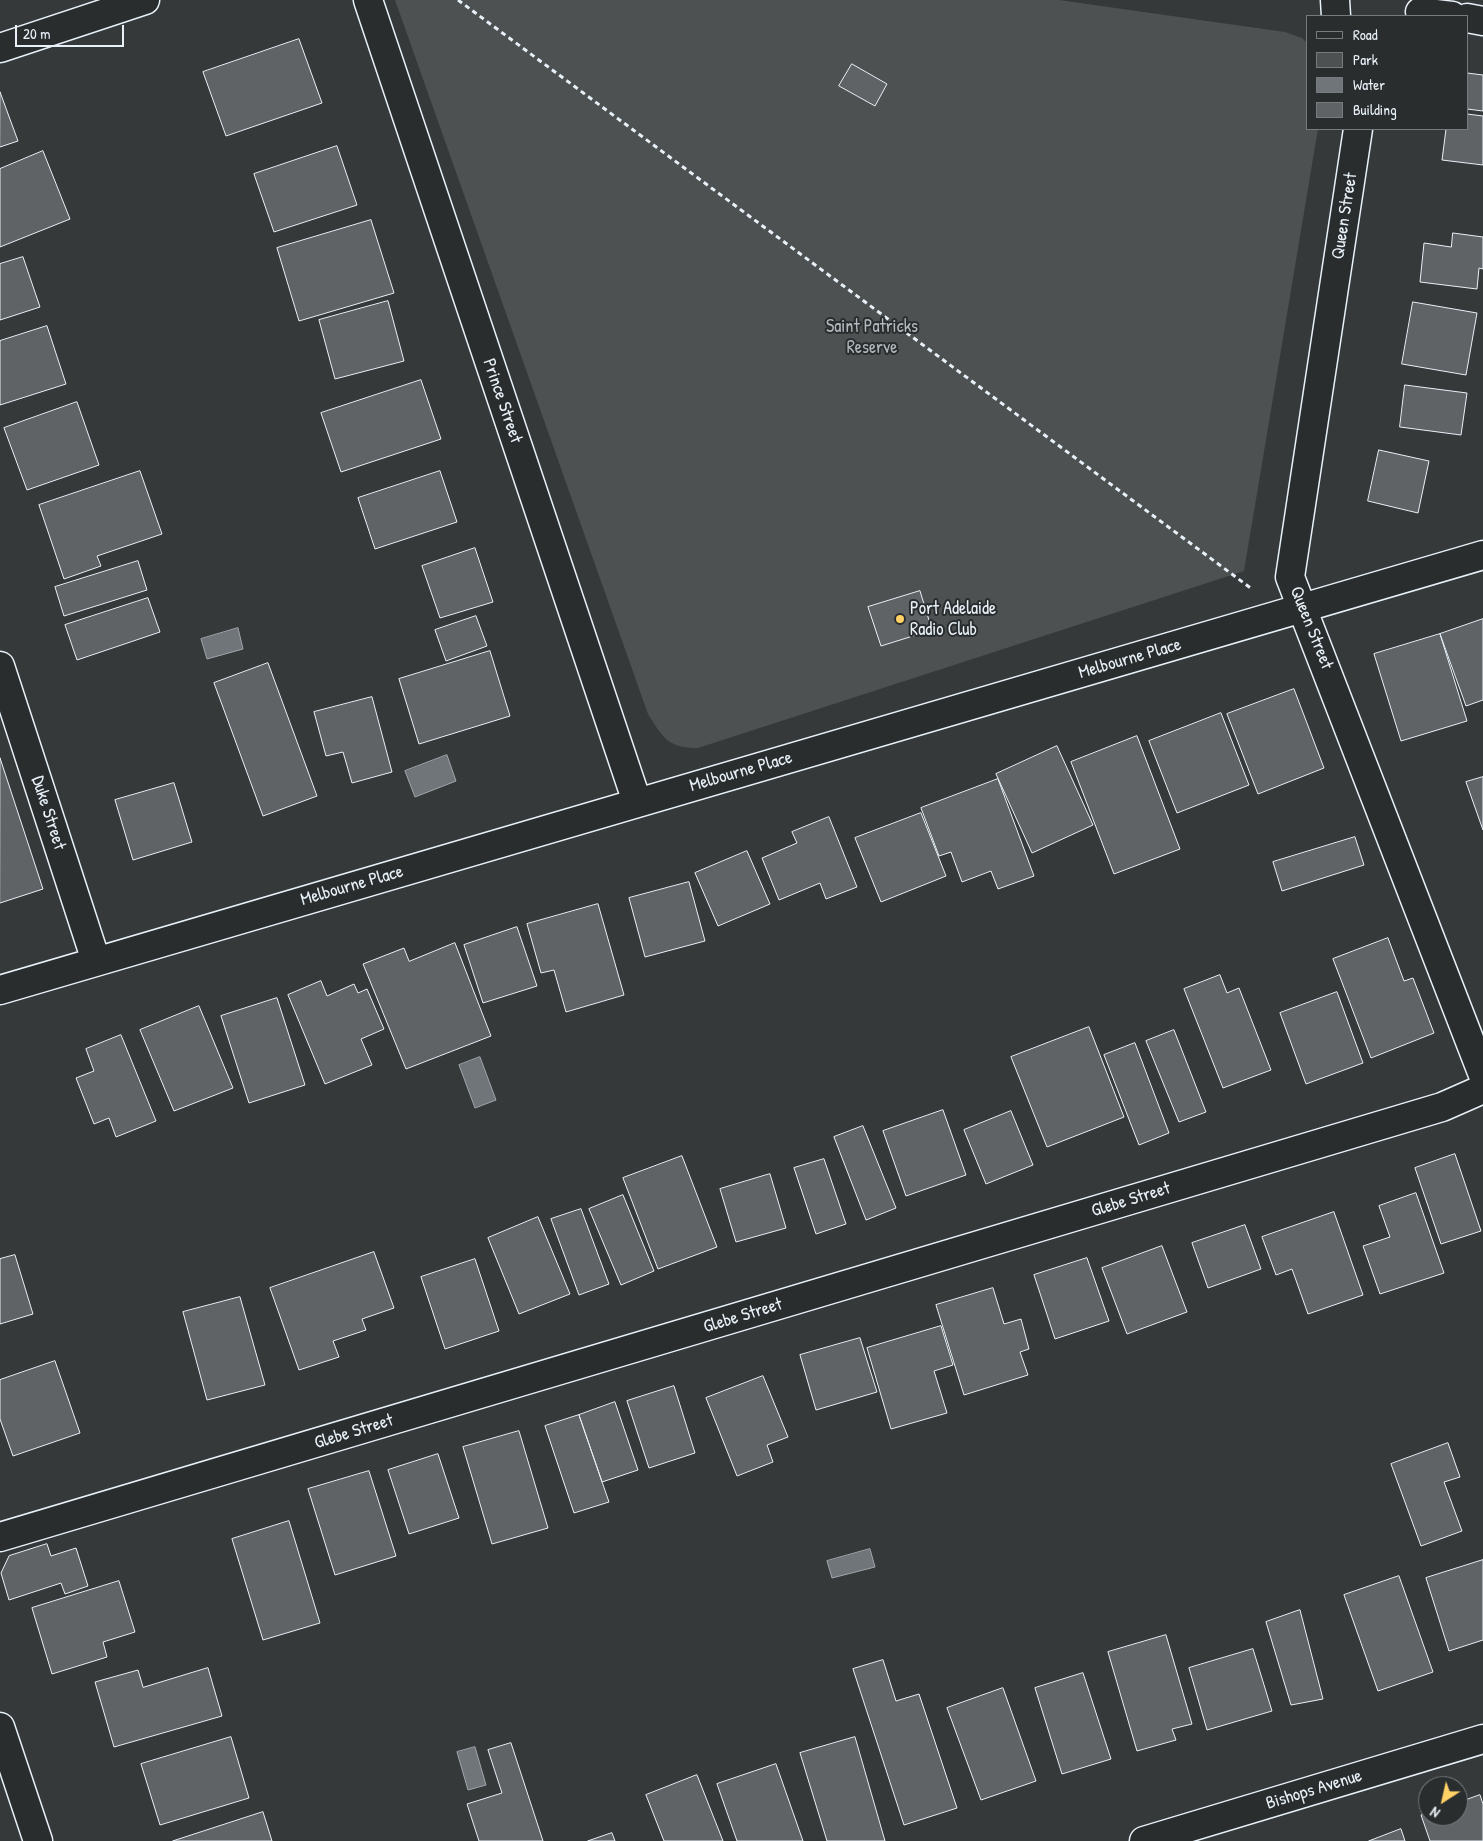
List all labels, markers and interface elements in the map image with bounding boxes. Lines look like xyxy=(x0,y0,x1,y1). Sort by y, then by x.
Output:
scale bar xyxy=(18,15,126,47)
legend xyxy=(1306,15,1468,130)
text: 20 m xyxy=(23,23,50,44)
text: Road xyxy=(1353,24,1378,45)
text: Park xyxy=(1353,49,1378,70)
text: Water xyxy=(1353,74,1385,95)
text: Building xyxy=(1353,99,1397,120)
street label: Queen Street xyxy=(1327,171,1363,261)
park label: Saint Patricks Reserve xyxy=(826,316,918,358)
street label: Prince Street xyxy=(477,356,527,446)
street label: Queen Street xyxy=(1285,583,1337,673)
place label: Port Adelaide Radio Club xyxy=(910,598,996,640)
marker: Port Adelaide Radio Club xyxy=(894,613,906,625)
street label: Melbourne Place xyxy=(1076,634,1184,684)
street label: Melbourne Place xyxy=(687,747,795,797)
street label: Duke Street xyxy=(26,773,70,853)
street label: Melbourne Place xyxy=(298,861,406,911)
street label: Glebe Street xyxy=(1089,1178,1173,1222)
street label: Glebe Street xyxy=(701,1294,785,1338)
street label: Glebe Street xyxy=(312,1410,396,1454)
street label: Bishops Avenue xyxy=(1263,1765,1365,1815)
north arrow xyxy=(1418,1776,1468,1826)
text: N xyxy=(1426,1803,1443,1823)

